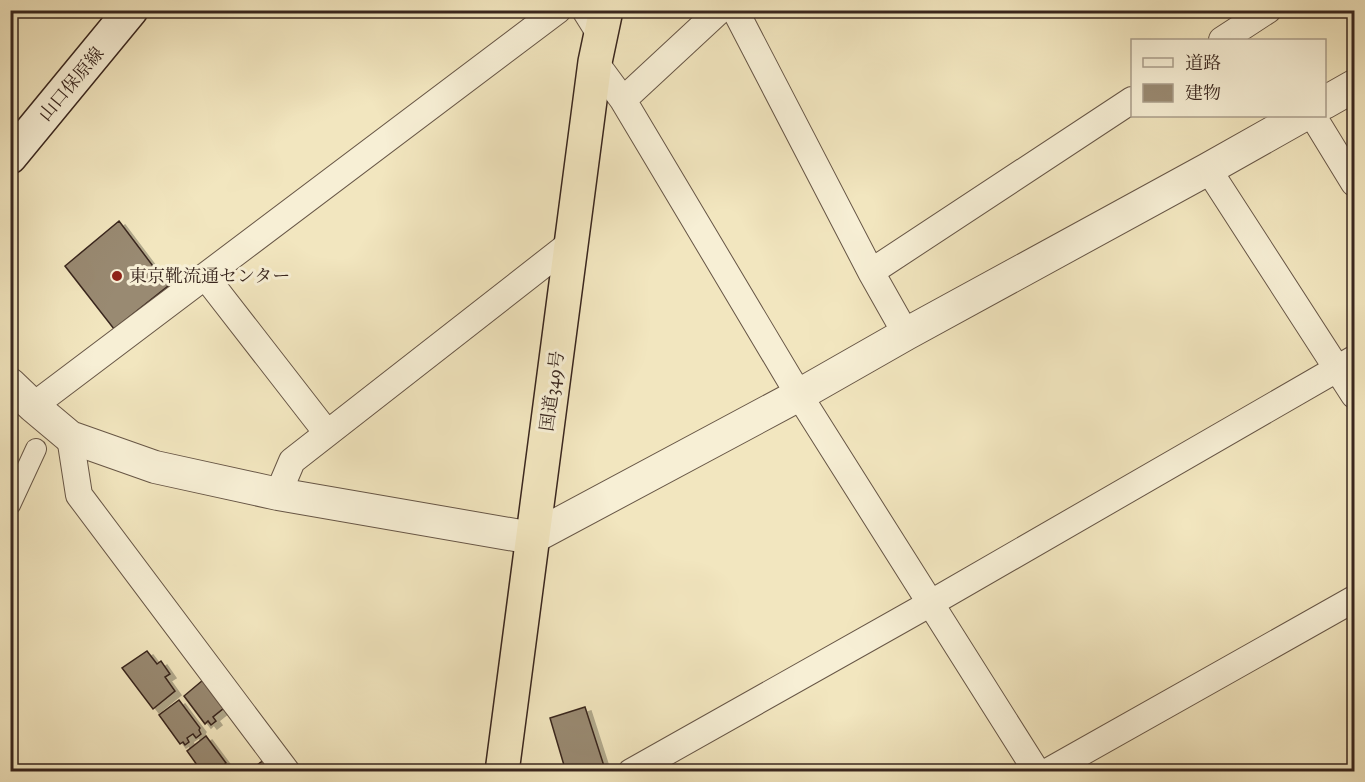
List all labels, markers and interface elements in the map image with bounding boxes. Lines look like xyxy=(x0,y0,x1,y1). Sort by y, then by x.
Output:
legend xyxy=(1131,39,1326,117)
street label: 山口保原線 xyxy=(34,42,108,126)
text: 道路 xyxy=(1185,52,1221,74)
text: 建物 xyxy=(1185,82,1221,104)
place label: 東京靴流通センター xyxy=(129,265,290,287)
marker: 東京靴流通センター xyxy=(110,269,124,283)
street label: 国道349号 xyxy=(535,349,569,433)

